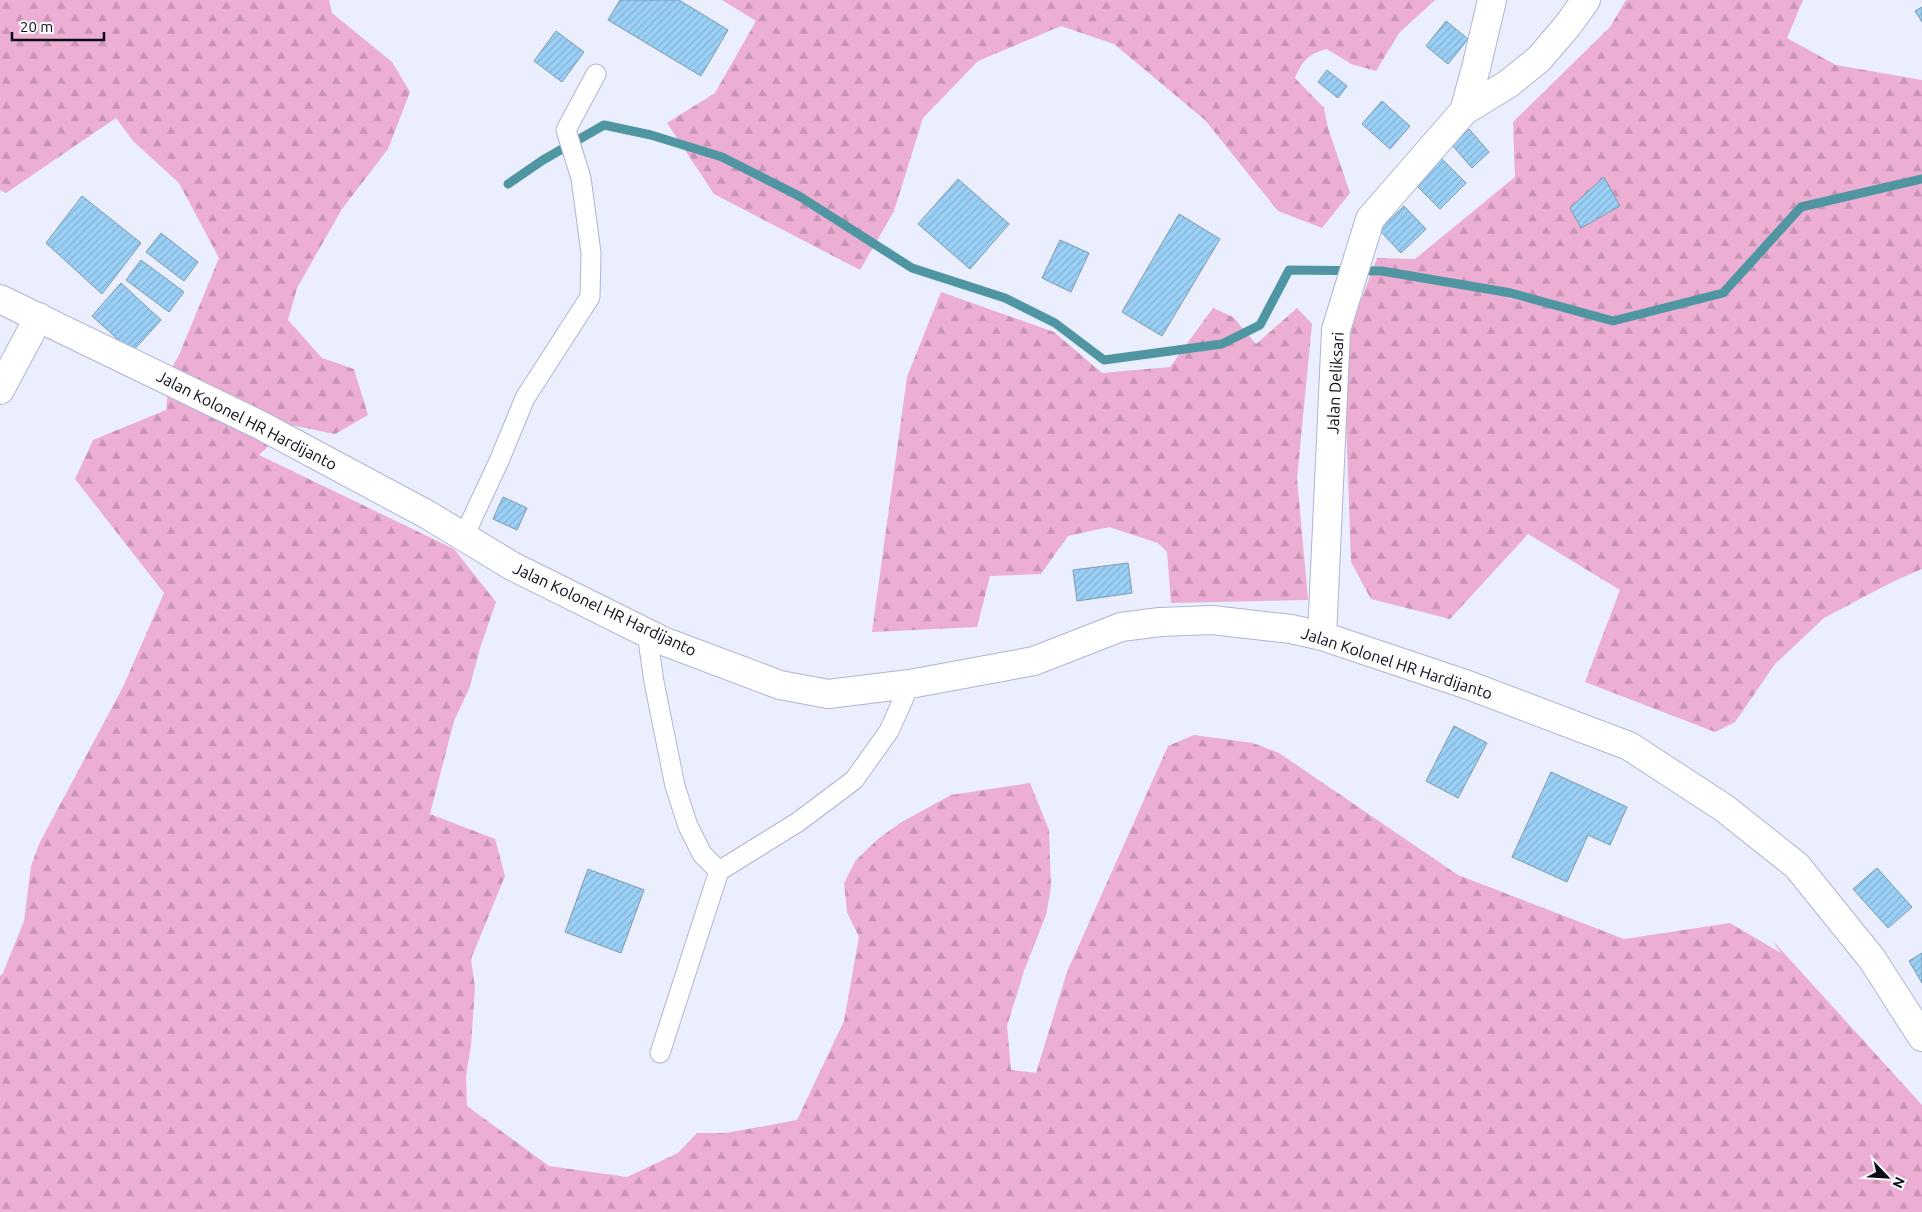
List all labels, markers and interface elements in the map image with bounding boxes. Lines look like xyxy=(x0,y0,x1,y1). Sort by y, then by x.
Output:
scale bar xyxy=(12,10,105,42)
text: 20 m xyxy=(20,18,53,35)
street label: Jalan Deliksari xyxy=(1323,331,1347,435)
street label: Jalan Kolonel HR Hardijanto xyxy=(154,367,340,473)
street label: Jalan Kolonel HR Hardijanto xyxy=(511,559,699,659)
street label: Jalan Kolonel HR Hardijanto xyxy=(1299,624,1495,702)
north arrow xyxy=(1862,1152,1912,1202)
text: N xyxy=(1889,1174,1908,1191)

